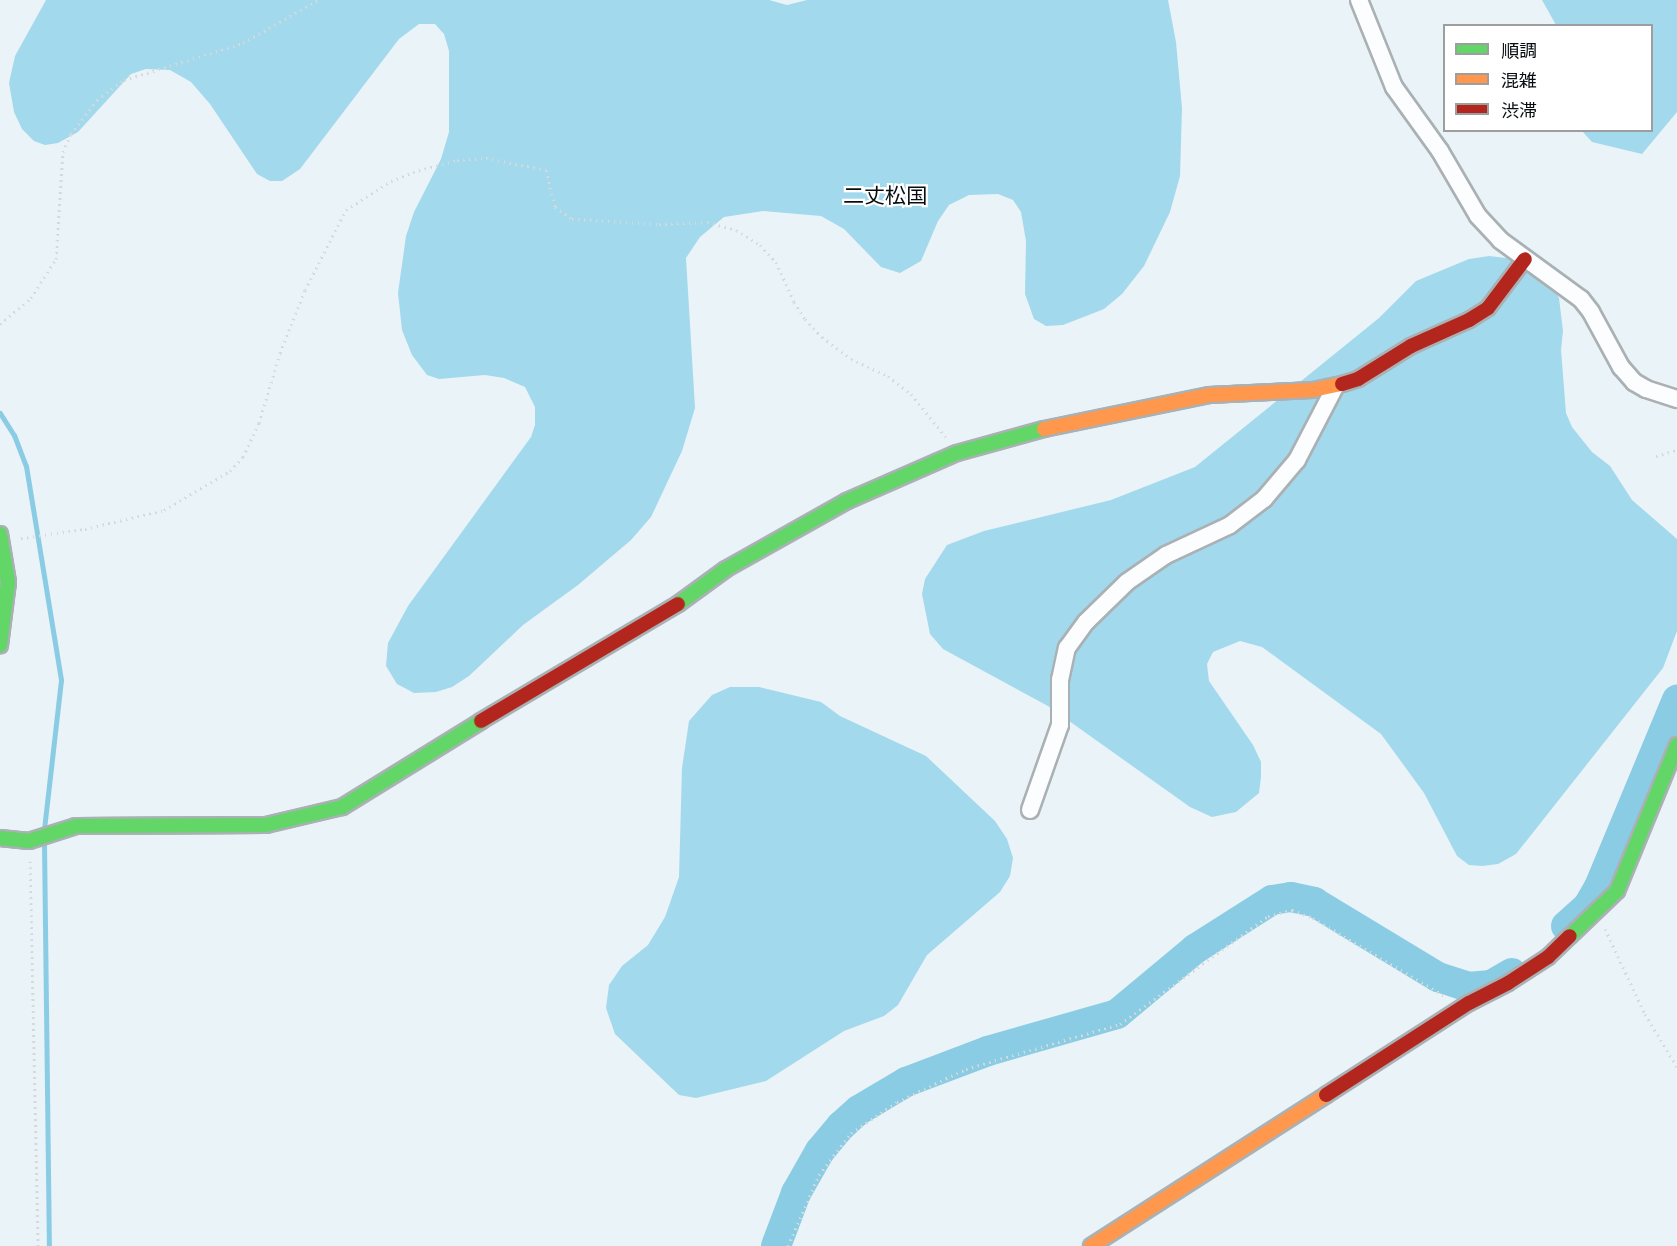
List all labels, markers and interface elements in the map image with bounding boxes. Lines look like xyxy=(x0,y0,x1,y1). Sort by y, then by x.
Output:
legend xyxy=(1443,24,1653,132)
text: 順調 xyxy=(1501,40,1537,62)
text: 混雑 xyxy=(1501,70,1537,92)
text: 渋滞 xyxy=(1501,100,1537,122)
district label: 二丈松国 xyxy=(843,183,927,209)

